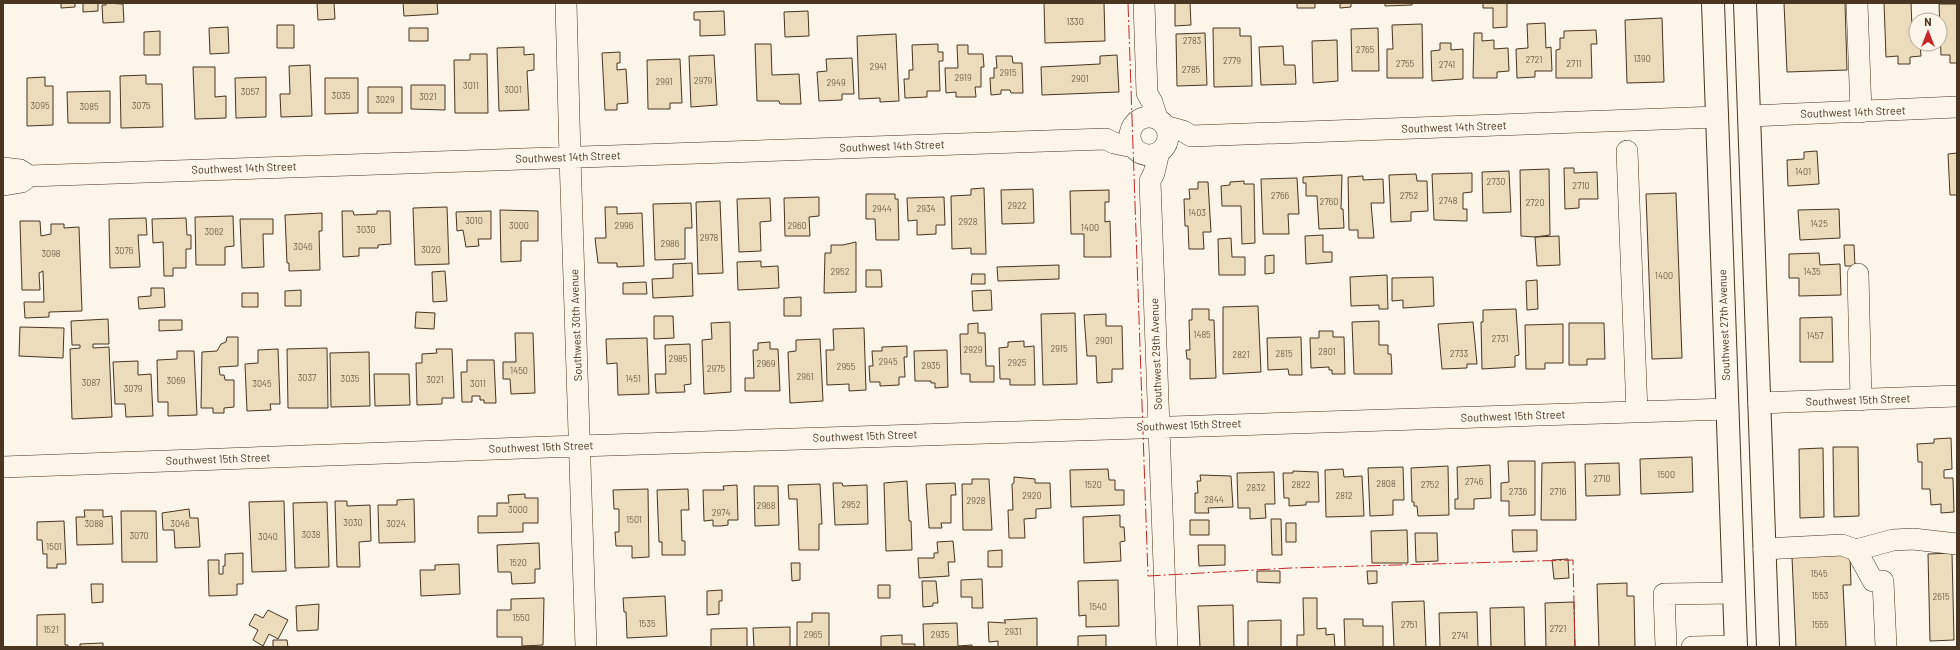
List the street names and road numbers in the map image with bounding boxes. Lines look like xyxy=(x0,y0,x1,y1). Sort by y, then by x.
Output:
street label: Southwest 14th Street xyxy=(1800,103,1906,120)
street label: Southwest 14th Street xyxy=(1401,118,1507,135)
street label: Southwest 14th Street xyxy=(839,137,945,154)
street label: Southwest 14th Street xyxy=(515,148,621,165)
street label: Southwest 14th Street xyxy=(191,159,297,176)
street label: Southwest 30th Avenue xyxy=(567,269,584,381)
street label: Southwest 27th Avenue xyxy=(1715,269,1732,381)
street label: Southwest 29th Avenue xyxy=(1147,298,1164,410)
street label: Southwest 15th Street xyxy=(1805,391,1911,408)
street label: Southwest 15th Street xyxy=(1460,407,1566,424)
street label: Southwest 15th Street xyxy=(1136,416,1242,433)
street label: Southwest 15th Street xyxy=(812,427,918,444)
street label: Southwest 15th Street xyxy=(488,438,594,455)
street label: Southwest 15th Street xyxy=(165,450,271,467)

